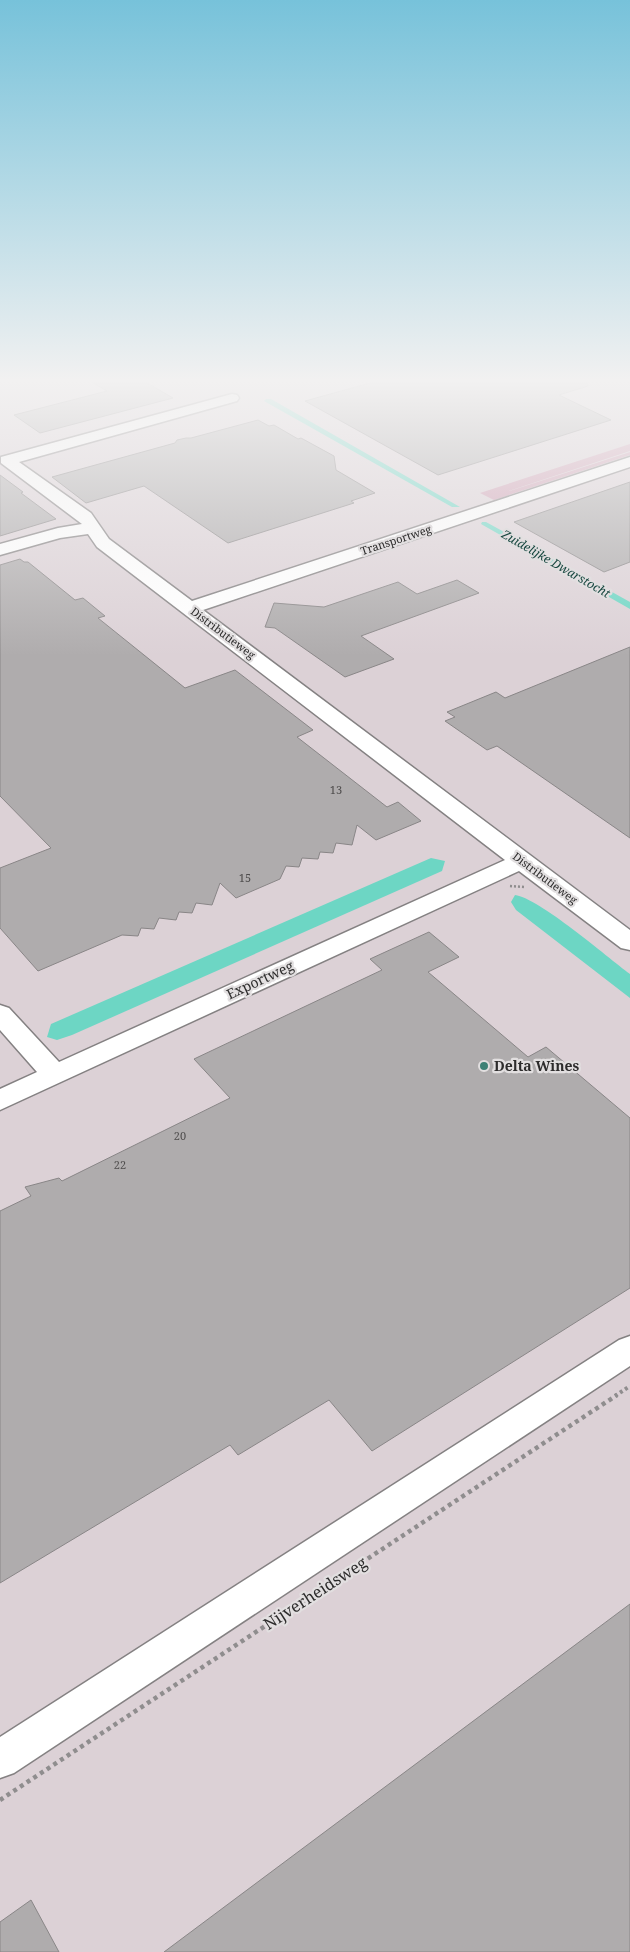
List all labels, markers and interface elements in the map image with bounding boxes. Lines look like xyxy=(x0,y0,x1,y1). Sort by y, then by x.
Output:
street label: Transportweg xyxy=(359,521,433,558)
water label: Zuidelijke Dwarstocht xyxy=(498,525,614,602)
street label: Distributieweg xyxy=(188,603,259,662)
house number: 13 xyxy=(330,782,342,797)
street label: Distributieweg xyxy=(510,848,581,907)
house number: 15 xyxy=(239,870,251,885)
street label: Exportweg xyxy=(223,956,297,1003)
place label: Delta Wines xyxy=(494,1056,580,1075)
marker: Delta Wines xyxy=(478,1060,490,1072)
house number: 20 xyxy=(174,1128,186,1143)
house number: 22 xyxy=(114,1157,126,1172)
street label: Nijverheidsweg xyxy=(259,1551,371,1635)

